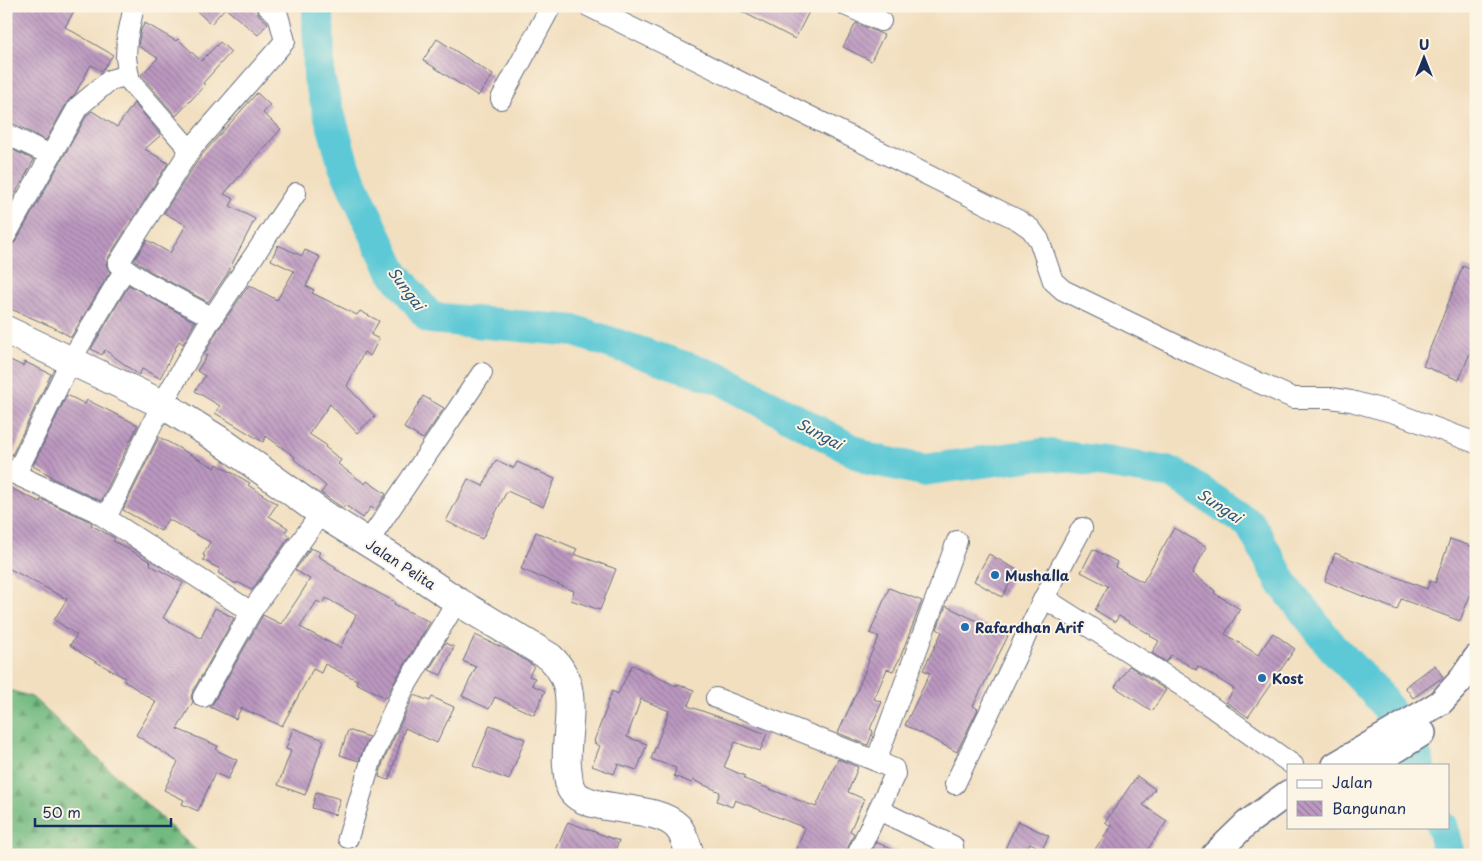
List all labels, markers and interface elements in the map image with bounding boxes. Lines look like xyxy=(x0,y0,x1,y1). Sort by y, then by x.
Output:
north arrow xyxy=(1400,32,1450,82)
text: U xyxy=(1419,34,1429,55)
water label: Sungai xyxy=(383,261,433,317)
water label: Sungai xyxy=(793,411,850,456)
water label: Sungai xyxy=(1193,482,1249,530)
street label: Jalan Pelita xyxy=(362,533,440,595)
place label: Mushalla xyxy=(1005,565,1070,586)
marker: Mushalla xyxy=(989,569,1001,581)
place label: Rafardhan Arif xyxy=(975,617,1085,638)
marker: Rafardhan Arif xyxy=(959,621,971,633)
place label: Kost xyxy=(1272,668,1304,689)
marker: Kost xyxy=(1256,672,1268,684)
legend xyxy=(1287,764,1450,828)
text: Jalan xyxy=(1332,770,1373,793)
scale bar xyxy=(35,796,171,828)
text: Bangunan xyxy=(1332,796,1406,819)
text: 50 m xyxy=(42,800,81,823)

